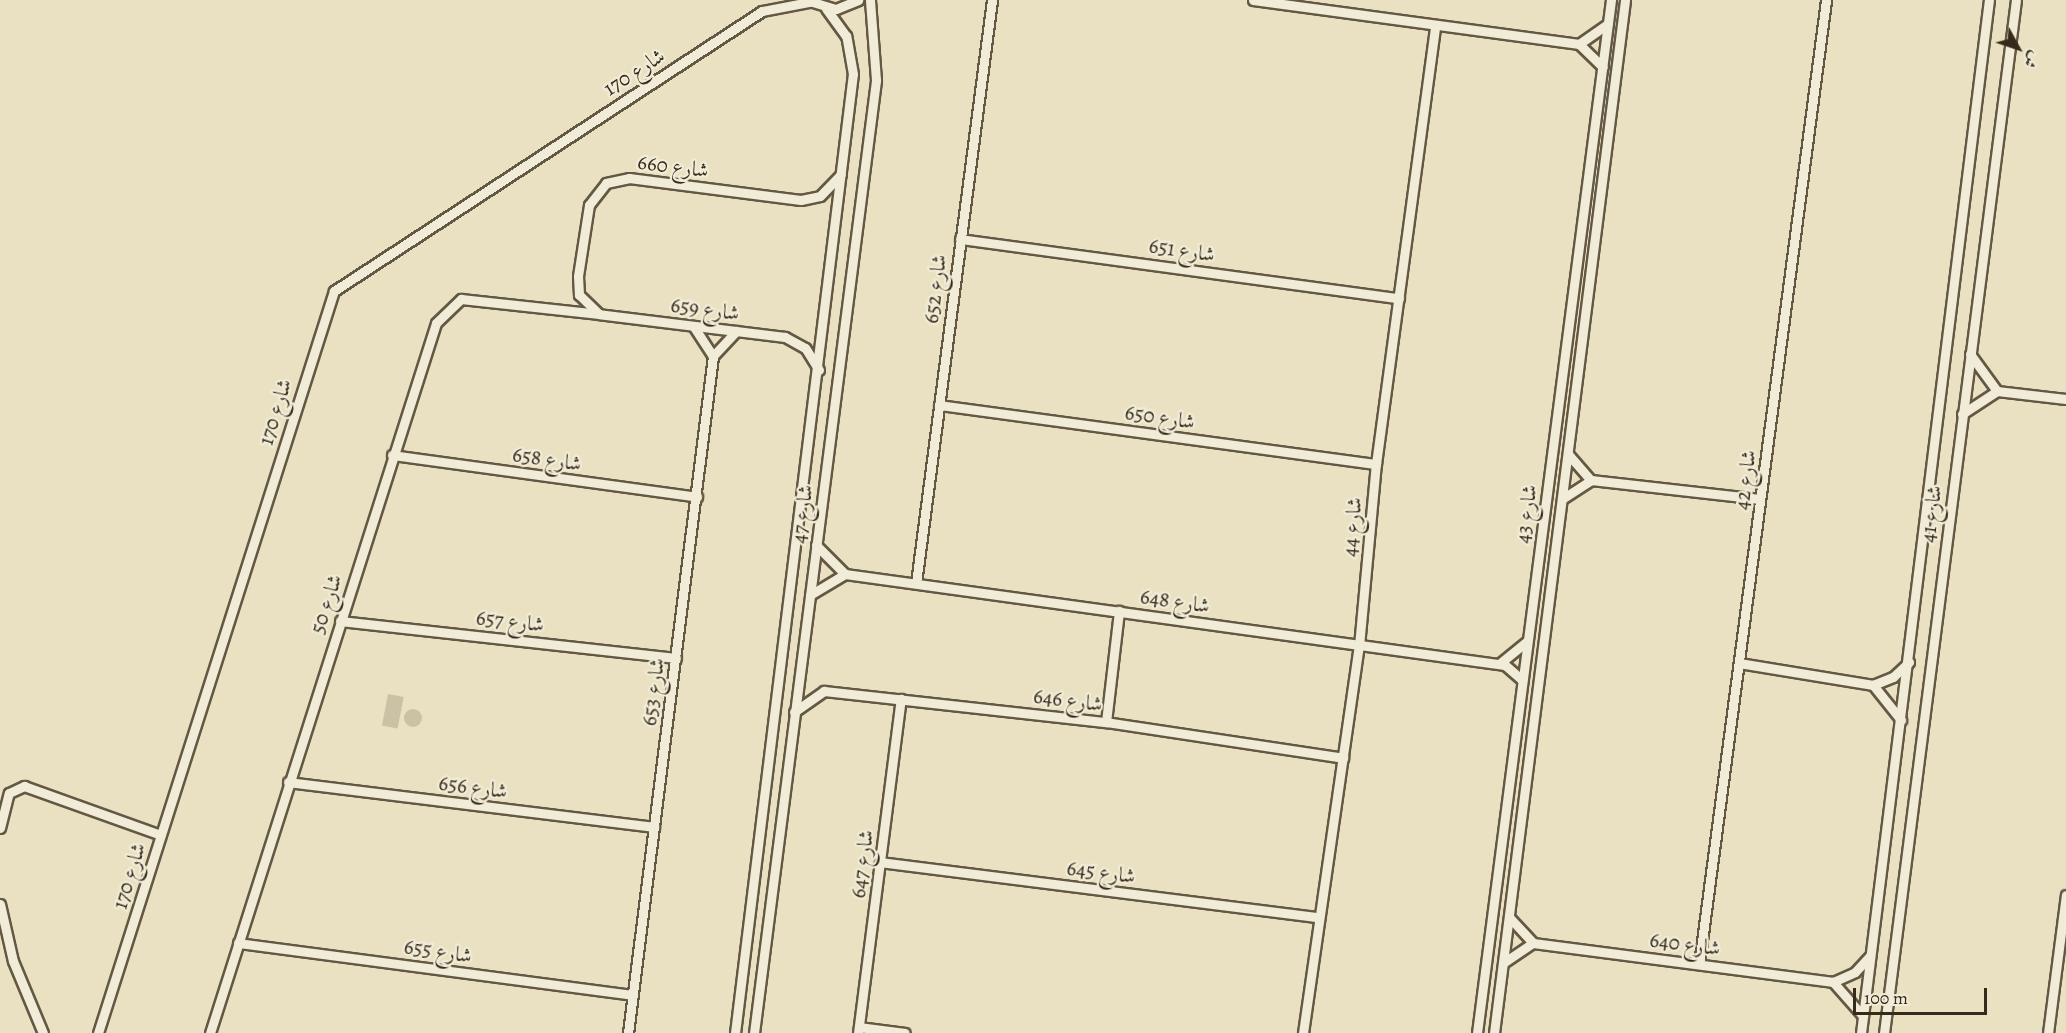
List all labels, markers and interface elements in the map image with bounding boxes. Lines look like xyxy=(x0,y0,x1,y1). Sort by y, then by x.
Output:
north arrow xyxy=(1988,18,2048,78)
street label: شارع 170 xyxy=(599,43,669,101)
text: ش xyxy=(2018,46,2045,73)
street label: شارع 660 xyxy=(636,149,710,183)
street label: شارع 651 xyxy=(1147,233,1217,267)
street label: شارع 652 xyxy=(918,253,952,325)
street label: شارع 659 xyxy=(669,292,741,326)
street label: شارع 170 xyxy=(253,376,297,448)
street label: شارع 650 xyxy=(1123,400,1197,434)
street label: شارع 658 xyxy=(511,442,583,476)
street label: شارع 42 xyxy=(1729,449,1761,511)
street label: شارع 47 xyxy=(786,483,818,545)
street label: شارع 43 xyxy=(1510,483,1542,545)
street label: شارع 41 xyxy=(1915,484,1947,544)
street label: شارع 44 xyxy=(1337,496,1367,558)
street label: شارع 50 xyxy=(305,571,347,637)
street label: شارع 648 xyxy=(1139,584,1211,618)
street label: شارع 657 xyxy=(475,605,545,637)
street label: شارع 653 xyxy=(636,657,670,727)
street label: شارع 646 xyxy=(1032,683,1104,717)
street label: شارع 656 xyxy=(437,770,509,804)
street label: شارع 647 xyxy=(845,828,879,900)
street label: شارع 170 xyxy=(107,840,151,912)
street label: شارع 645 xyxy=(1065,855,1137,889)
street label: شارع 640 xyxy=(1648,927,1722,961)
street label: شارع 655 xyxy=(402,934,474,968)
scale bar xyxy=(1856,976,1990,1014)
text: 100 m xyxy=(1864,986,1908,1010)

